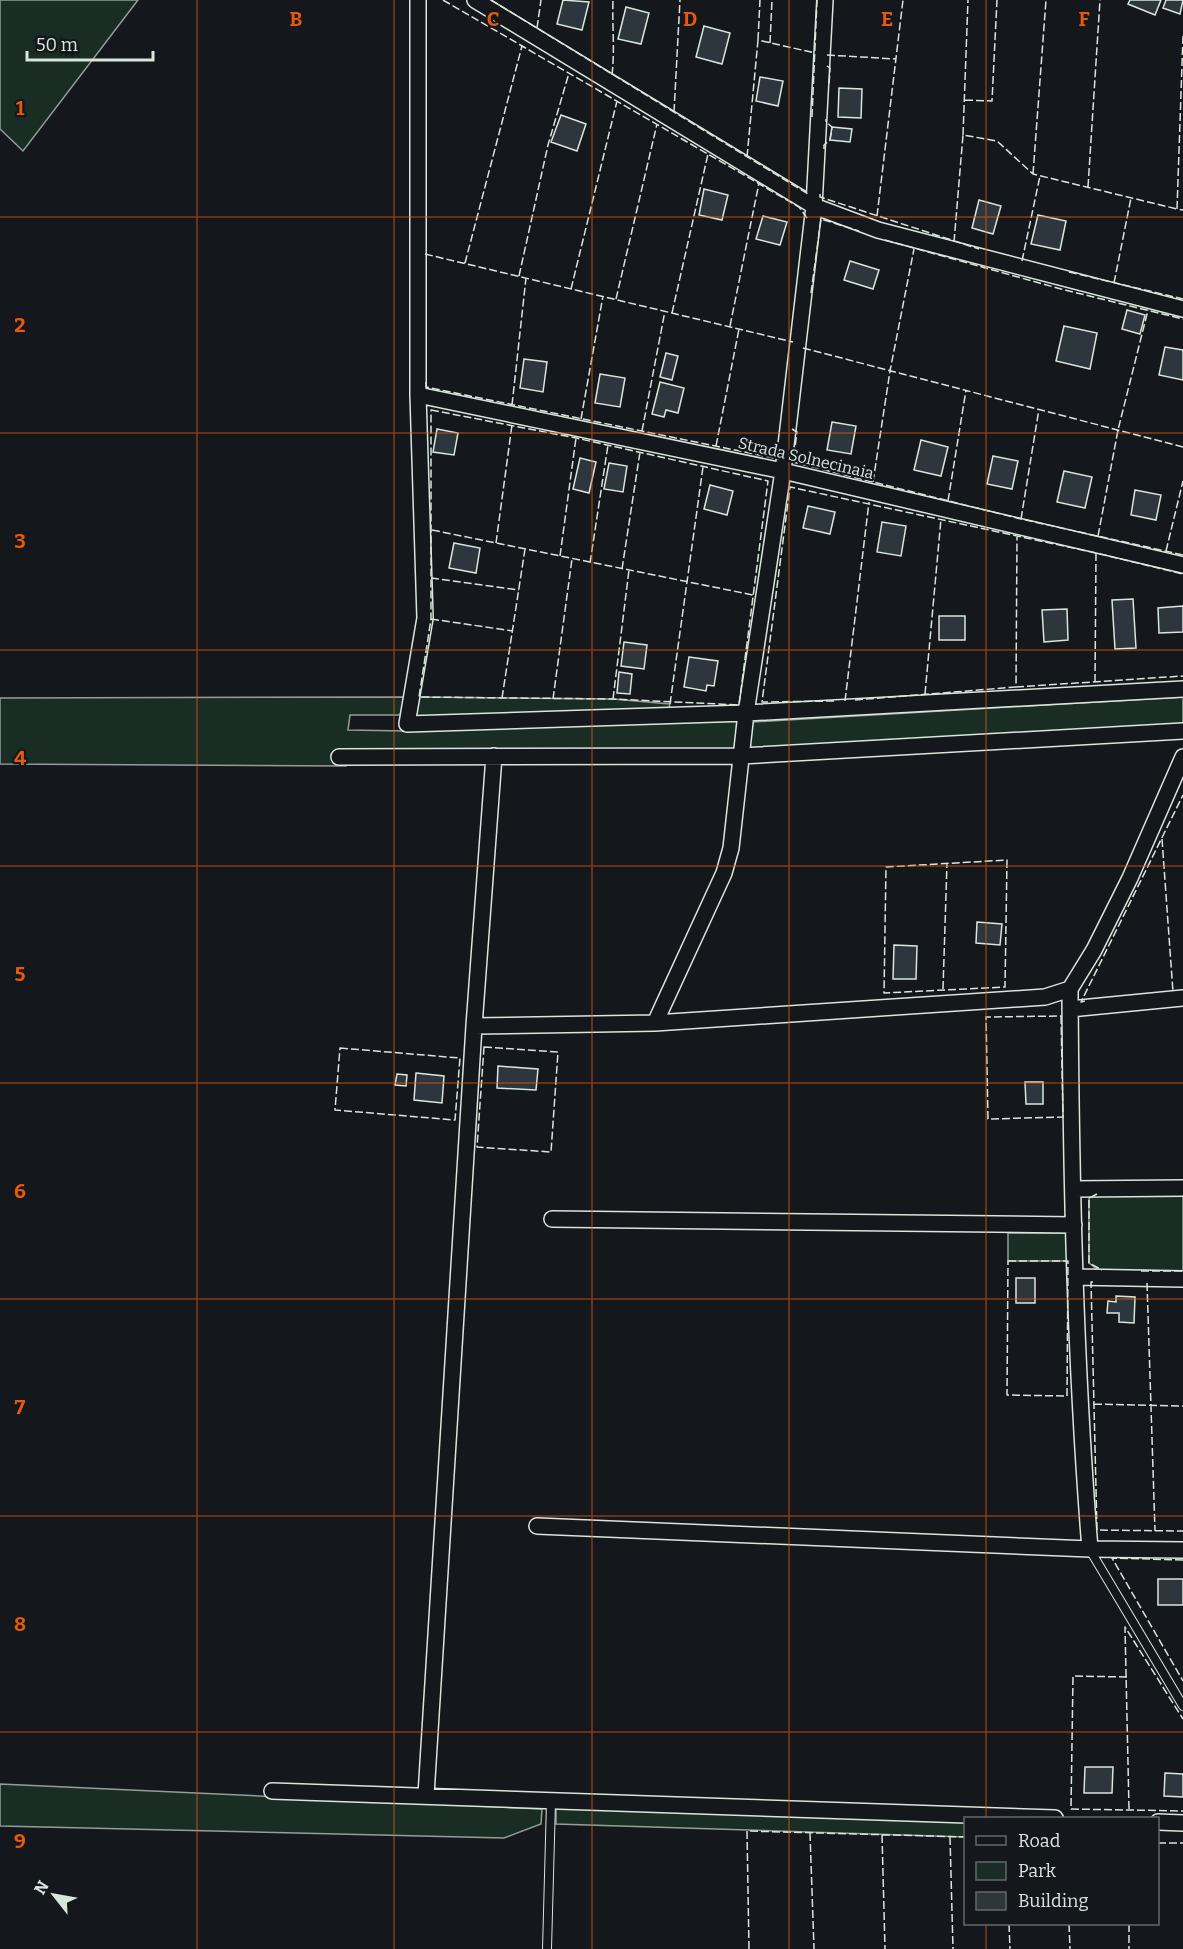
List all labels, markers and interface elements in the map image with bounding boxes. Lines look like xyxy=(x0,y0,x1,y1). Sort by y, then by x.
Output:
text: B xyxy=(290,7,303,31)
text: C xyxy=(487,7,499,31)
text: D xyxy=(683,7,697,31)
text: E xyxy=(881,7,893,31)
text: F xyxy=(1078,7,1090,31)
scale bar xyxy=(27,24,153,62)
text: 50 m xyxy=(36,34,78,56)
text: 1 xyxy=(16,96,25,120)
text: 2 xyxy=(14,313,26,337)
street label: Strada Solnecinaia xyxy=(736,433,876,483)
text: 3 xyxy=(14,529,26,553)
text: 4 xyxy=(14,746,26,770)
text: 5 xyxy=(15,962,26,986)
text: 6 xyxy=(14,1179,26,1203)
text: 7 xyxy=(15,1395,26,1419)
text: 8 xyxy=(14,1612,26,1636)
legend xyxy=(964,1817,1159,1925)
text: 9 xyxy=(14,1829,26,1853)
text: Road xyxy=(1018,1830,1061,1852)
text: Park xyxy=(1018,1860,1057,1882)
north arrow xyxy=(24,1865,84,1925)
text: N xyxy=(30,1877,53,1898)
text: Building xyxy=(1018,1890,1089,1912)

